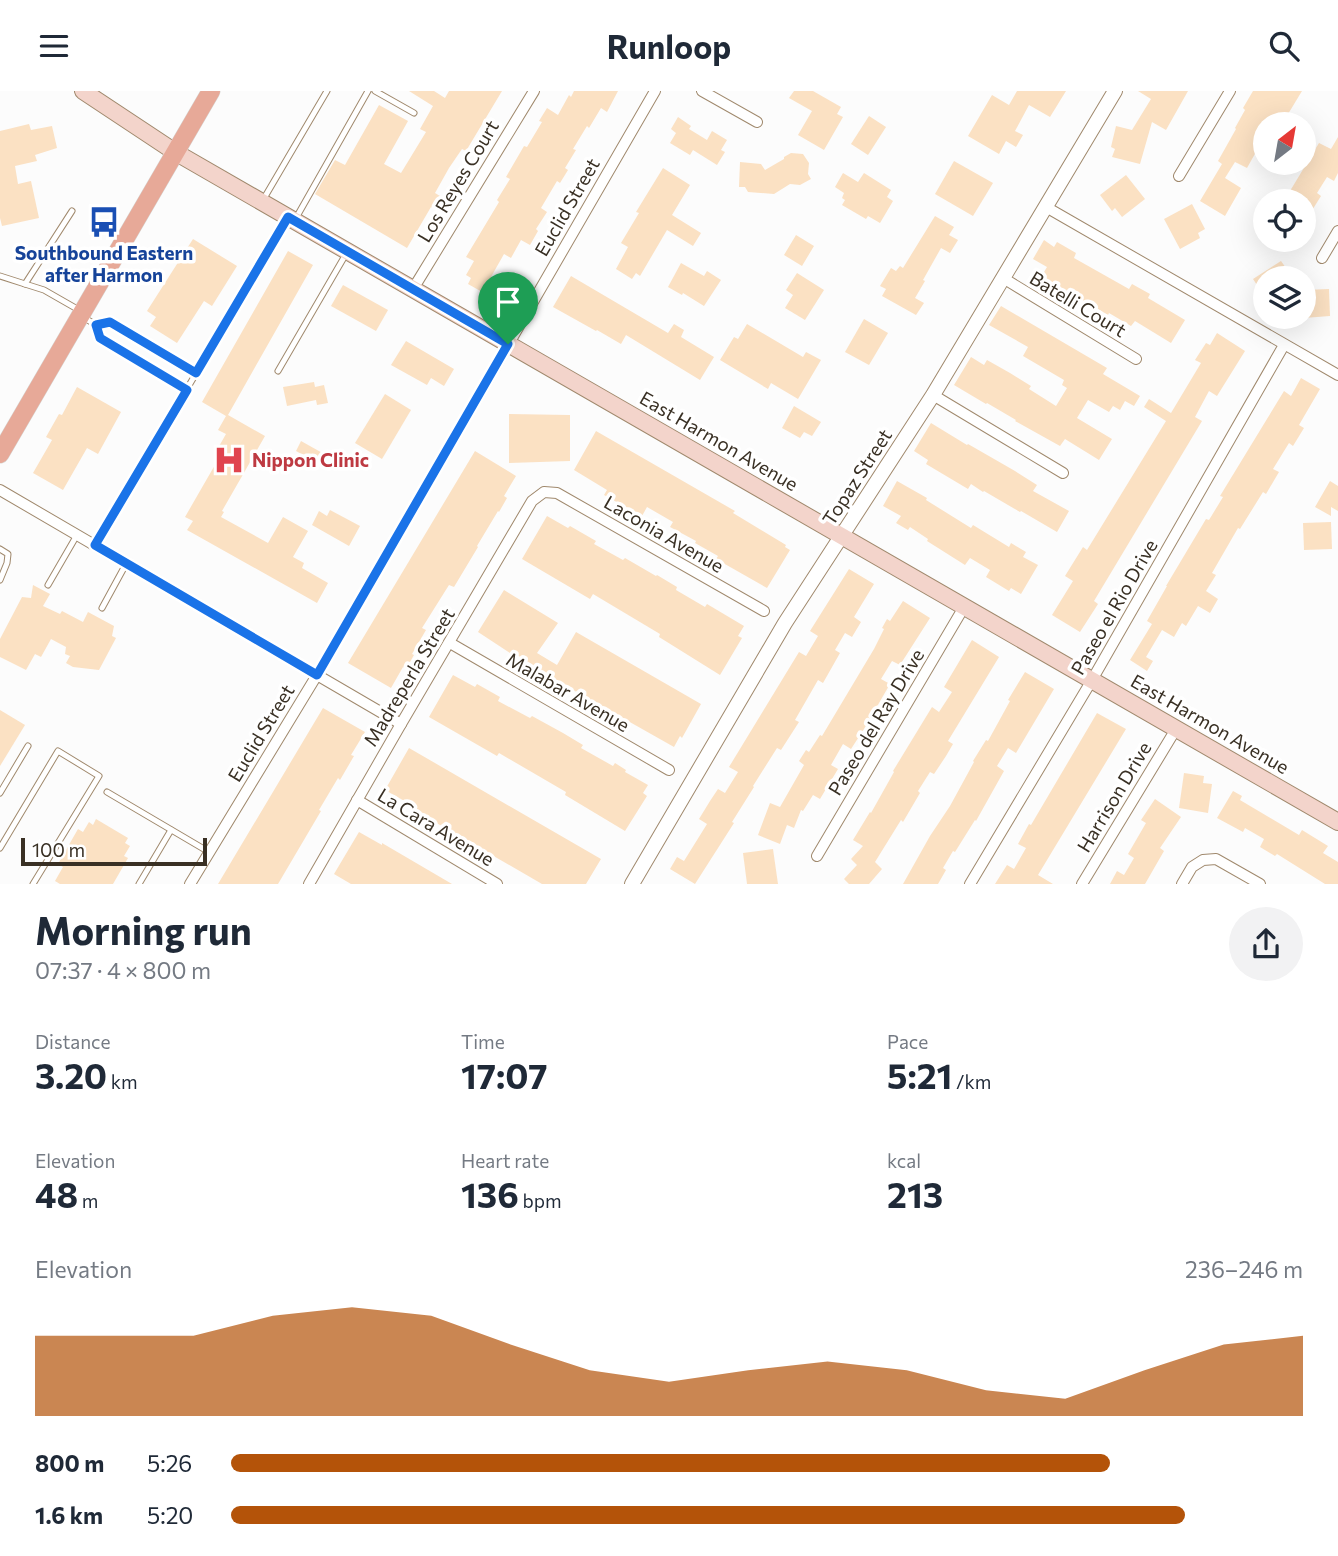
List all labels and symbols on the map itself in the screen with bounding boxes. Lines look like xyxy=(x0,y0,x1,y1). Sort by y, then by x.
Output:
north arrow xyxy=(1253,112,1316,175)
street label: Los Reyes Court xyxy=(412,115,503,246)
street label: Euclid Street xyxy=(529,153,604,260)
bus stop icon: Southbound Eastern after Harmon xyxy=(87,205,121,239)
place label: Southbound Eastern after Harmon xyxy=(15,241,193,286)
street label: Batelli Court xyxy=(1026,266,1131,341)
pin xyxy=(478,272,538,344)
street label: East Harmon Avenue xyxy=(636,386,802,495)
street label: Topaz Street xyxy=(817,424,896,529)
hospital icon: Nippon Clinic xyxy=(212,443,246,477)
place label: Nippon Clinic xyxy=(252,448,369,471)
street label: Laconia Avenue xyxy=(600,490,728,577)
street label: Paseo el Rio Drive xyxy=(1065,535,1162,679)
street label: Madreperla Street xyxy=(358,603,459,750)
street label: Paseo del Ray Drive xyxy=(823,644,928,799)
street label: Malabar Avenue xyxy=(503,647,634,736)
street label: East Harmon Avenue xyxy=(1127,669,1293,778)
street label: Euclid Street xyxy=(223,680,299,786)
street label: Harrison Drive xyxy=(1072,737,1156,856)
street label: La Cara Avenue xyxy=(374,783,499,870)
scale bar xyxy=(21,835,206,867)

